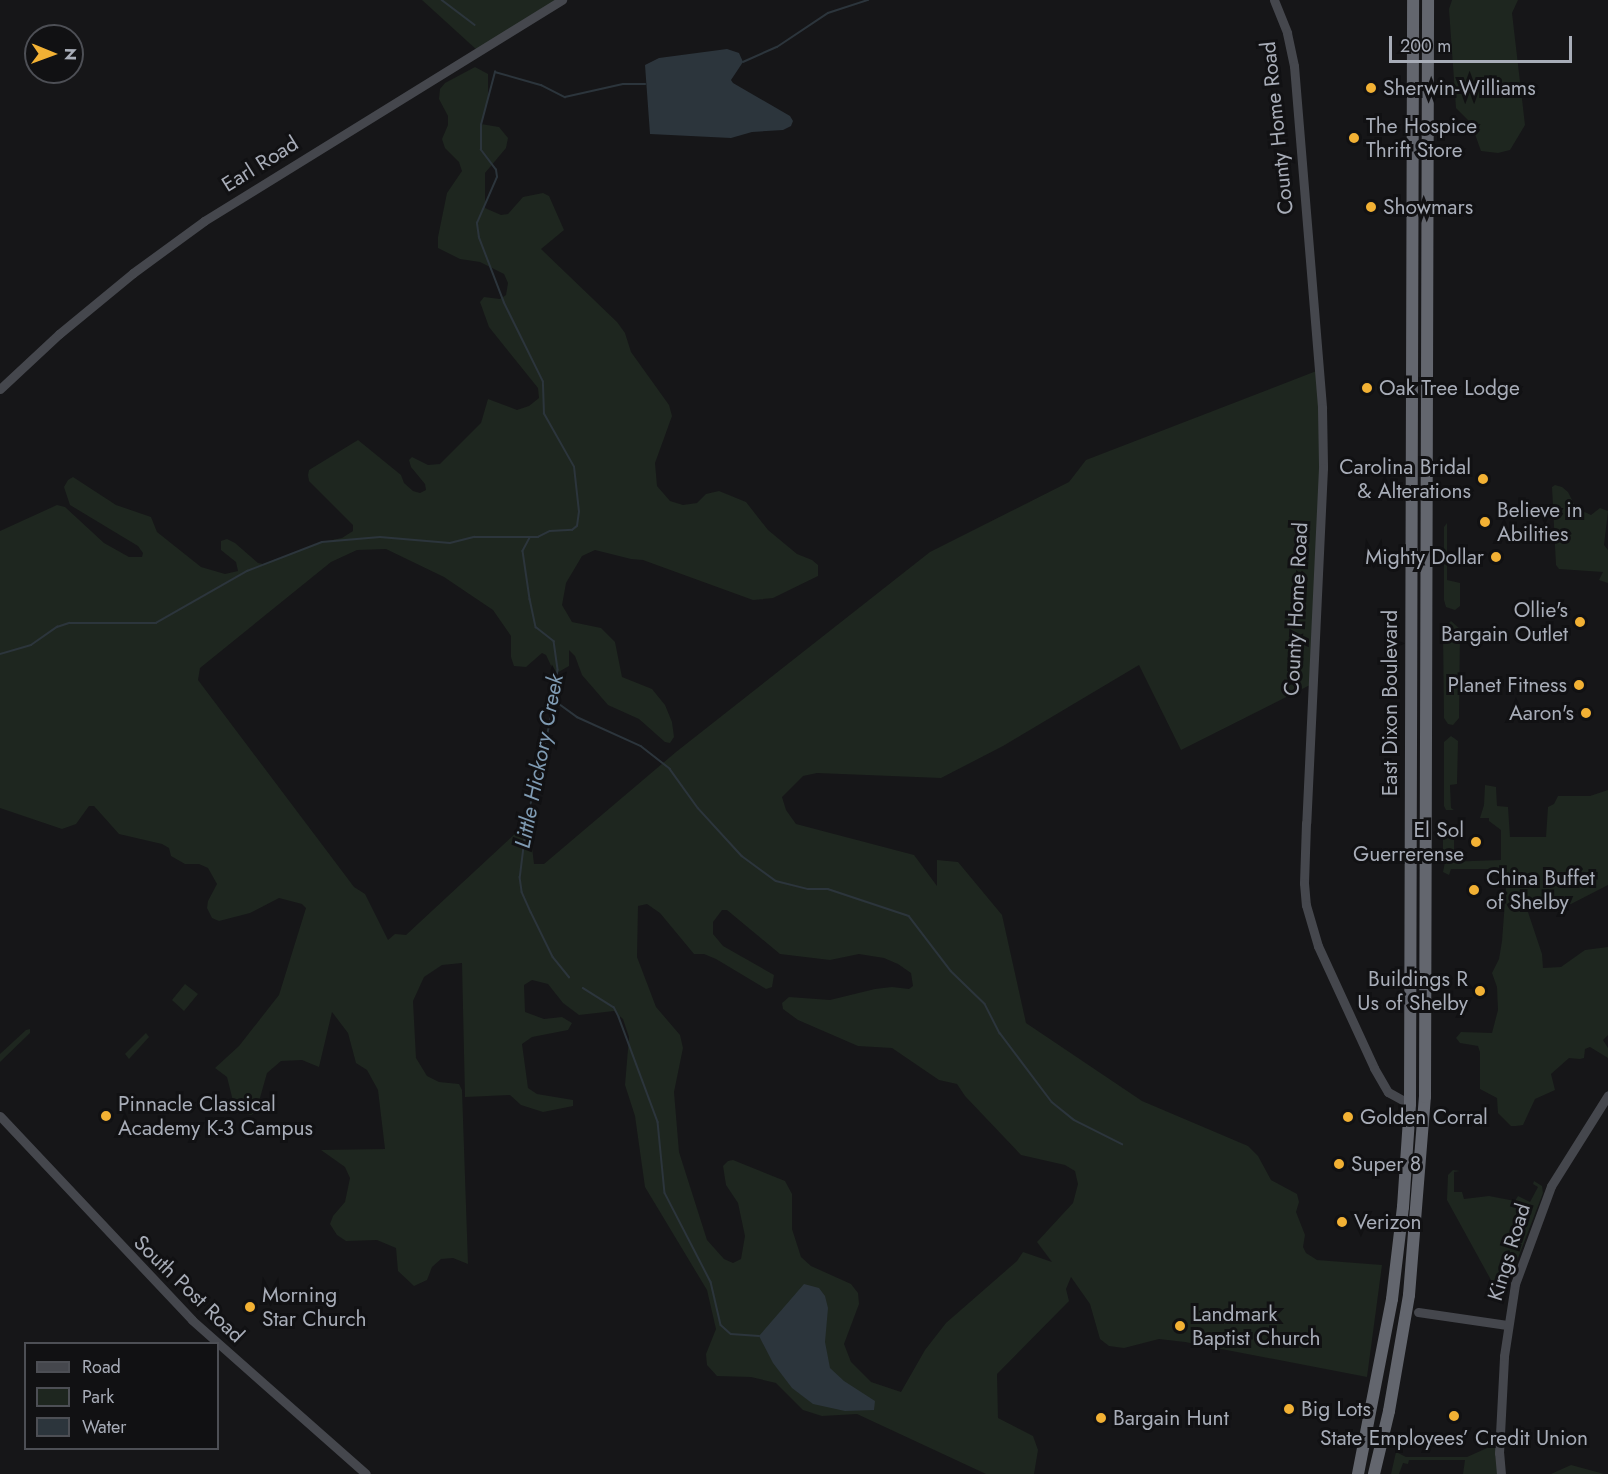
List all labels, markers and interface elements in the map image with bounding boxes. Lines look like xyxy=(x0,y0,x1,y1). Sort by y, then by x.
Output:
north arrow xyxy=(24,24,84,84)
scale bar xyxy=(1392,24,1575,62)
text: 200 m xyxy=(1400,33,1451,59)
street label: County Home Road xyxy=(1255,40,1299,216)
text: N xyxy=(59,48,82,61)
place label: Sherwin-Williams xyxy=(1383,75,1536,101)
marker: Sherwin-Williams xyxy=(1364,81,1378,95)
place label: The Hospice Thrift Store xyxy=(1366,113,1477,163)
street label: Earl Road xyxy=(217,131,303,197)
marker: The Hospice Thrift Store xyxy=(1347,131,1361,145)
place label: Showmars xyxy=(1383,194,1473,220)
marker: Showmars xyxy=(1364,200,1378,214)
place label: Oak Tree Lodge xyxy=(1379,375,1520,401)
marker: Oak Tree Lodge xyxy=(1360,381,1374,395)
place label: Carolina Bridal & Alterations xyxy=(1339,454,1471,504)
marker: Carolina Bridal & Alterations xyxy=(1476,472,1490,486)
place label: Believe in Abilities xyxy=(1497,497,1583,547)
marker: Believe in Abilities xyxy=(1478,515,1492,529)
street label: County Home Road xyxy=(1279,522,1313,696)
place label: Mighty Dollar xyxy=(1365,544,1484,570)
marker: Mighty Dollar xyxy=(1489,550,1503,564)
place label: Ollie's Bargain Outlet xyxy=(1441,597,1568,647)
street label: East Dixon Boulevard xyxy=(1377,610,1403,796)
marker: Ollie's Bargain Outlet xyxy=(1573,615,1587,629)
water label: Little Hickory Creek xyxy=(509,672,569,850)
place label: Planet Fitness xyxy=(1448,672,1567,698)
marker: Planet Fitness xyxy=(1572,678,1586,692)
place label: Aaron's xyxy=(1509,700,1574,726)
marker: Aaron's xyxy=(1579,706,1593,720)
place label: El Sol Guerrerense xyxy=(1353,817,1464,867)
marker: El Sol Guerrerense xyxy=(1469,835,1483,849)
place label: China Buffet of Shelby xyxy=(1486,865,1595,915)
marker: China Buffet of Shelby xyxy=(1467,883,1481,897)
place label: Buildings R Us of Shelby xyxy=(1357,966,1468,1016)
marker: Buildings R Us of Shelby xyxy=(1473,984,1487,998)
place label: Pinnacle Classical Academy K-3 Campus xyxy=(118,1091,313,1141)
place label: Golden Corral xyxy=(1360,1104,1488,1130)
marker: Pinnacle Classical Academy K-3 Campus xyxy=(99,1109,113,1123)
marker: Golden Corral xyxy=(1341,1110,1355,1124)
place label: Super 8 xyxy=(1351,1151,1421,1177)
marker: Super 8 xyxy=(1332,1157,1346,1171)
street label: Kings Road xyxy=(1482,1200,1536,1304)
place label: Verizon xyxy=(1354,1209,1421,1235)
marker: Verizon xyxy=(1335,1215,1349,1229)
street label: South Post Road xyxy=(129,1230,249,1348)
place label: Morning Star Church xyxy=(262,1282,367,1332)
marker: Morning Star Church xyxy=(243,1300,257,1314)
place label: Landmark Baptist Church xyxy=(1192,1301,1320,1351)
marker: Landmark Baptist Church xyxy=(1173,1319,1187,1333)
legend xyxy=(24,1342,219,1450)
text: Road xyxy=(82,1354,121,1380)
text: Park xyxy=(82,1384,114,1410)
place label: Big Lots xyxy=(1301,1396,1371,1422)
marker: Big Lots xyxy=(1282,1402,1296,1416)
place label: Bargain Hunt xyxy=(1113,1405,1229,1431)
marker: State Employees’ Credit Union xyxy=(1447,1409,1461,1423)
marker: Bargain Hunt xyxy=(1094,1411,1108,1425)
text: Water xyxy=(82,1414,126,1440)
place label: State Employees’ Credit Union xyxy=(1320,1425,1588,1451)

